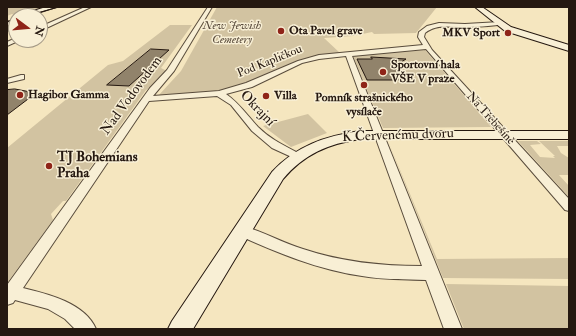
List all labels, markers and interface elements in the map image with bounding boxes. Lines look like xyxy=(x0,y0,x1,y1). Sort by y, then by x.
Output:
north arrow xyxy=(8,8,48,48)
park label: New Jewish Cemetery xyxy=(203,19,261,47)
place label: Ota Pavel grave xyxy=(289,24,362,38)
text: N xyxy=(31,25,47,38)
marker: Ota Pavel grave xyxy=(276,26,286,36)
place label: MKV Sport xyxy=(442,26,500,40)
marker: MKV Sport xyxy=(503,28,513,38)
street label: Pod Kapličkou xyxy=(235,42,305,82)
street label: Nad Vodovodem xyxy=(98,53,166,139)
place label: Sportovní hala VŠE V praze xyxy=(391,58,460,86)
marker: Sportovní hala VŠE V praze xyxy=(378,67,388,77)
marker: Pomník strašnického vysílače xyxy=(359,80,369,90)
place label: Hagibor Gamma xyxy=(28,88,109,102)
street label: Okrajní xyxy=(236,88,278,130)
place label: Villa xyxy=(274,89,297,103)
marker: Hagibor Gamma xyxy=(15,90,25,100)
street label: Na Třebešíně xyxy=(463,90,517,148)
marker: Villa xyxy=(261,91,271,101)
place label: Pomník strašnického vysílače xyxy=(315,91,413,119)
street label: K Červenému dvoru xyxy=(342,126,454,146)
place label: TJ Bohemians Praha xyxy=(57,150,137,182)
marker: TJ Bohemians Praha xyxy=(44,161,54,171)

